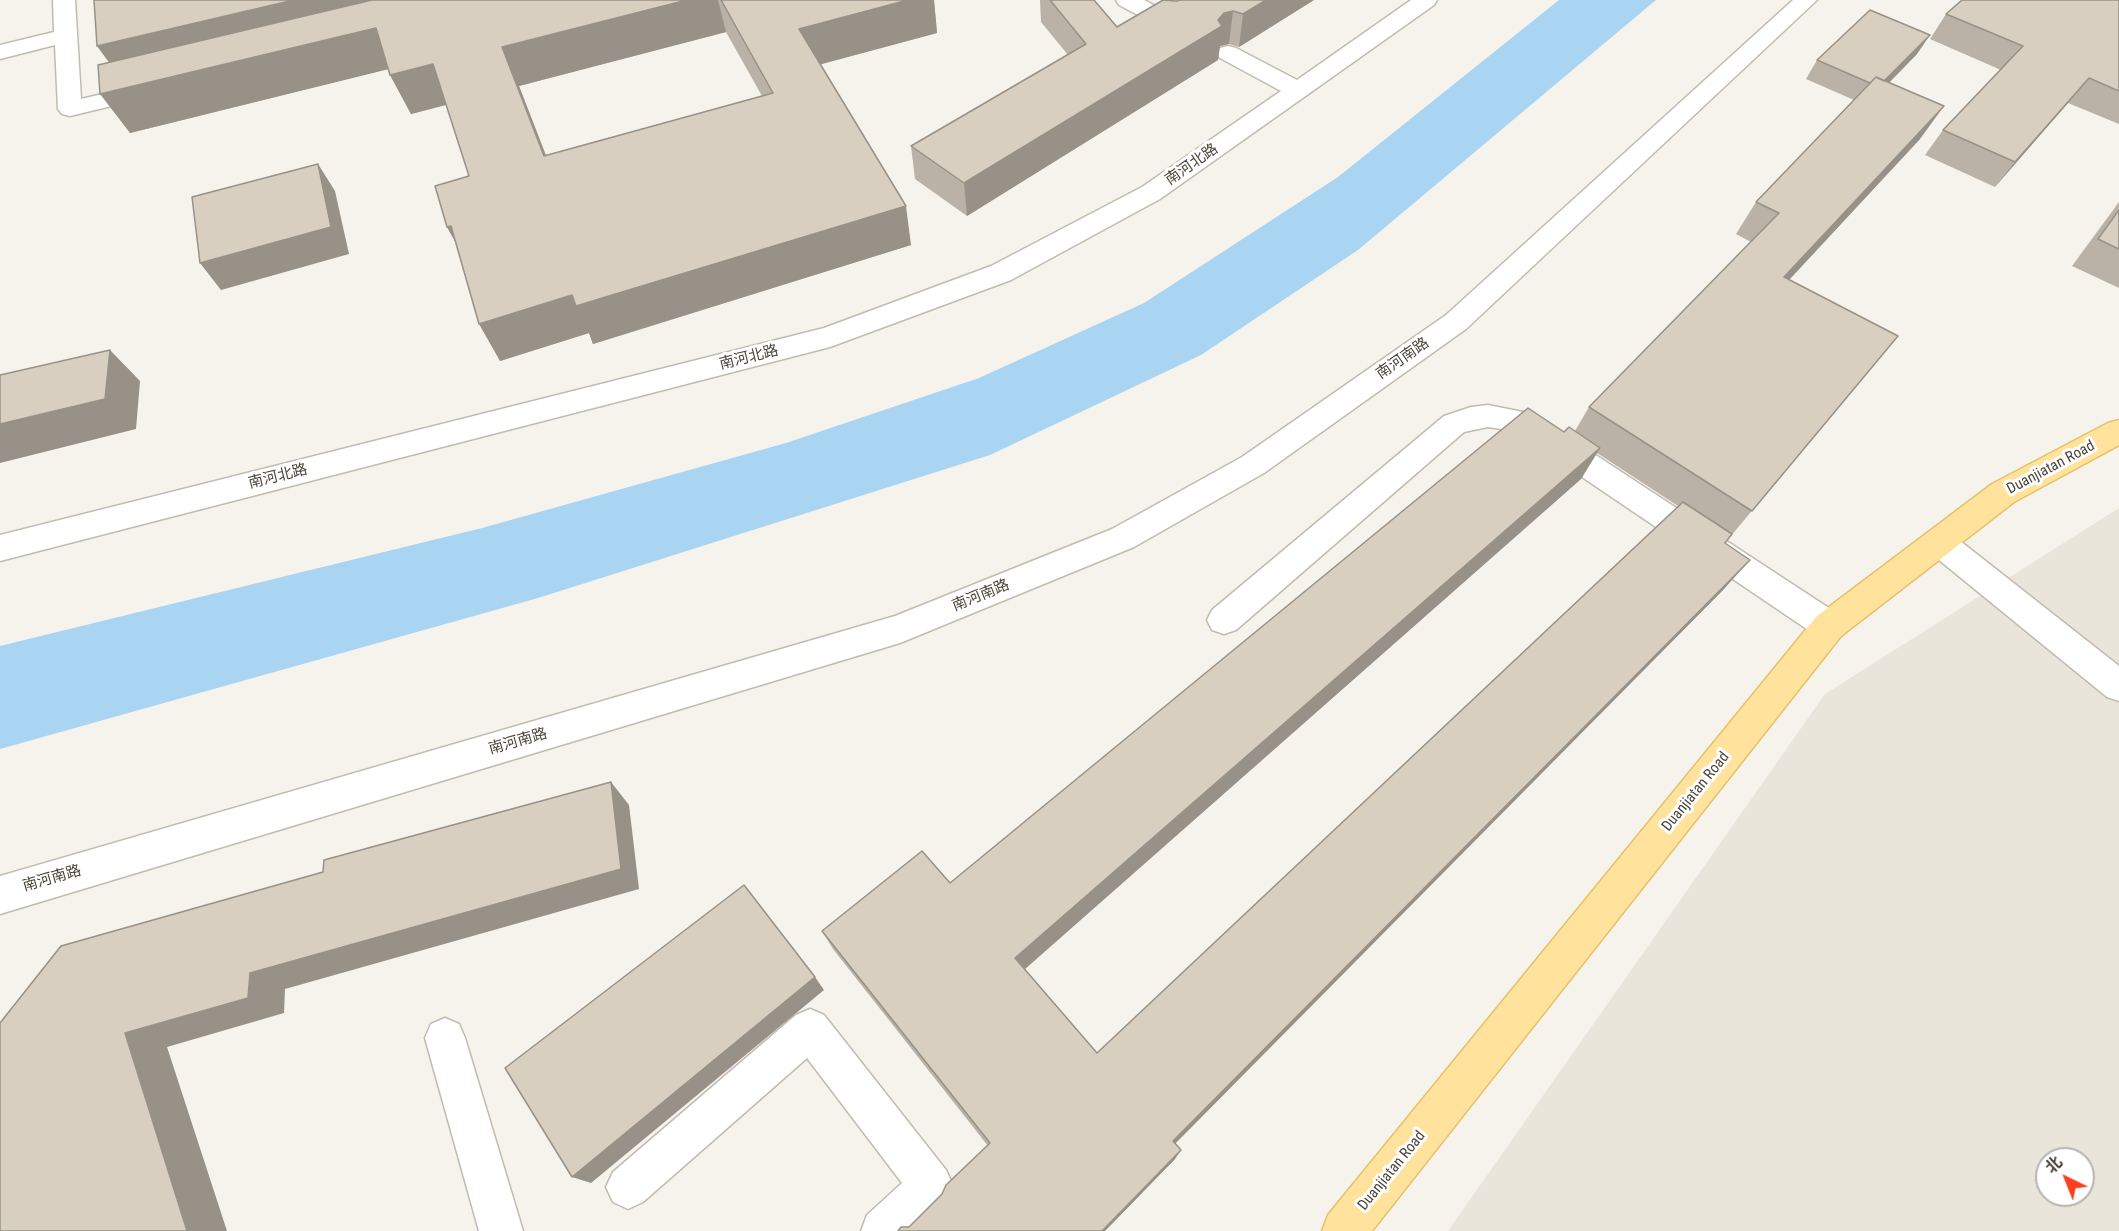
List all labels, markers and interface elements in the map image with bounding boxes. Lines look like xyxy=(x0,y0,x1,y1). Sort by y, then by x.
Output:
street label: 南河北路 xyxy=(1162,140,1222,190)
street label: 南河南路 xyxy=(1373,334,1433,384)
street label: 南河北路 xyxy=(718,342,780,374)
street label: Duanjiatan Road xyxy=(2004,437,2098,499)
street label: 南河北路 xyxy=(247,461,309,493)
street label: 南河南路 xyxy=(950,576,1012,616)
street label: 南河南路 xyxy=(487,725,549,759)
street label: Duanjiatan Road xyxy=(1659,749,1733,835)
street label: 南河南路 xyxy=(21,862,83,896)
street label: Duanjiatan Road xyxy=(1355,1128,1429,1214)
north arrow xyxy=(2035,1147,2095,1207)
text: 北 xyxy=(2041,1153,2066,1177)

